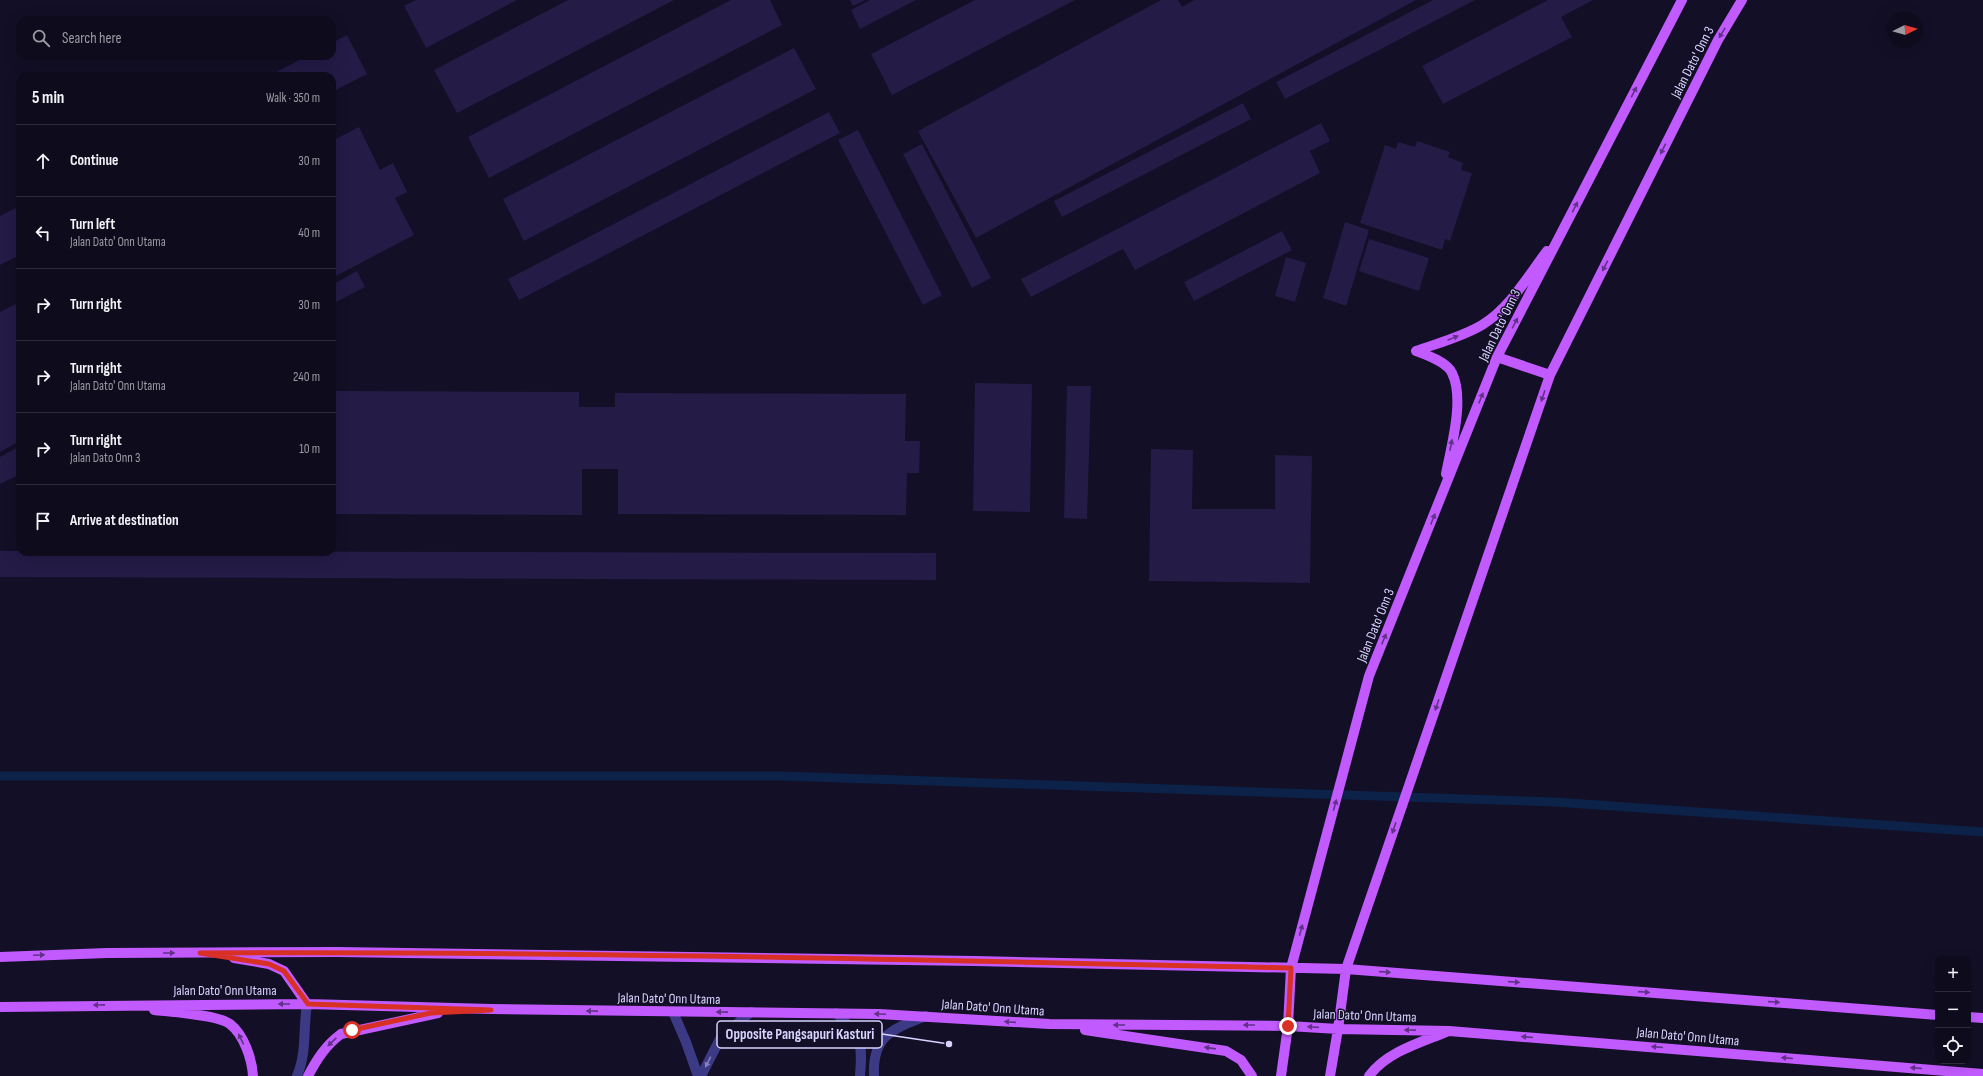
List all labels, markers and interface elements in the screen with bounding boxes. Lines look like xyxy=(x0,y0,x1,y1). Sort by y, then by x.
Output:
north arrow xyxy=(1887,12,1923,48)
search box xyxy=(16,16,336,60)
street label: Jalan Dato' Onn 3 xyxy=(1667,23,1718,102)
icon: search xyxy=(30,27,52,49)
one-way arrow xyxy=(1718,27,1725,39)
text: Search here xyxy=(62,29,122,48)
one-way arrow xyxy=(1631,86,1638,97)
text: 5 min xyxy=(32,88,64,108)
text: Walk · 350 m xyxy=(266,90,320,106)
one-way arrow xyxy=(1660,144,1666,155)
icon: ahead xyxy=(32,150,54,172)
text: Continue xyxy=(70,151,119,170)
text: 30 m xyxy=(298,153,320,169)
one-way arrow xyxy=(1572,201,1578,213)
text: Turn left xyxy=(70,215,115,234)
icon: left xyxy=(32,222,54,244)
text: 40 m xyxy=(298,225,320,241)
text: Jalan Dato' Onn Utama xyxy=(70,234,166,250)
one-way arrow xyxy=(1602,260,1608,271)
street label: Jalan Dato' Onn 3 xyxy=(1474,286,1524,365)
icon: right xyxy=(32,294,54,316)
text: Turn right xyxy=(70,295,122,314)
text: 30 m xyxy=(298,297,320,313)
one-way arrow xyxy=(1512,317,1518,328)
one-way arrow xyxy=(1447,335,1458,341)
text: Turn right xyxy=(70,359,122,378)
icon: right xyxy=(32,366,54,388)
text: 240 m xyxy=(293,369,320,385)
text: Jalan Dato' Onn Utama xyxy=(70,378,166,394)
one-way arrow xyxy=(1540,390,1546,402)
one-way arrow xyxy=(1478,393,1484,404)
text: Turn right xyxy=(70,431,122,450)
icon: right xyxy=(32,438,54,460)
one-way arrow xyxy=(1449,439,1455,452)
text: 10 m xyxy=(299,441,320,457)
text: Jalan Dato Onn 3 xyxy=(70,450,140,466)
icon: arrive xyxy=(32,510,54,532)
text: Arrive at destination xyxy=(70,511,179,530)
one-way arrow xyxy=(1430,512,1436,524)
street label: Jalan Dato' Onn 3 xyxy=(1353,586,1398,665)
one-way arrow xyxy=(1381,634,1387,645)
one-way arrow xyxy=(1433,700,1439,712)
one-way arrow xyxy=(1332,798,1338,810)
one-way arrow xyxy=(1391,823,1397,835)
one-way arrow xyxy=(1298,924,1304,936)
one-way arrow xyxy=(163,950,176,956)
one-way arrow xyxy=(33,952,45,959)
map controls xyxy=(1935,956,1971,1064)
button: + xyxy=(1935,956,1971,992)
one-way arrow xyxy=(1379,968,1391,975)
one-way arrow xyxy=(1508,978,1520,985)
street label: Jalan Dato' Onn Utama xyxy=(172,982,277,999)
one-way arrow xyxy=(1638,988,1650,995)
street label: Jalan Dato' Onn Utama xyxy=(616,989,721,1008)
button: − xyxy=(1935,992,1971,1028)
street label: Jalan Dato' Onn Utama xyxy=(940,995,1045,1020)
one-way arrow xyxy=(1768,998,1780,1005)
one-way arrow xyxy=(277,1001,290,1007)
one-way arrow xyxy=(92,1002,105,1008)
street label: Jalan Dato' Onn Utama xyxy=(1312,1005,1417,1026)
one-way arrow xyxy=(585,1008,598,1014)
one-way arrow xyxy=(715,1009,728,1015)
one-way arrow xyxy=(873,1011,886,1017)
route end xyxy=(1279,1017,1297,1035)
one-way arrow xyxy=(1004,1018,1016,1025)
route start xyxy=(343,1021,361,1039)
callout: Opposite Pangsapuri Kasturi xyxy=(717,1021,882,1048)
one-way arrow xyxy=(1112,1022,1125,1028)
one-way arrow xyxy=(1243,1022,1255,1029)
street label: Jalan Dato' Onn Utama xyxy=(1635,1023,1740,1049)
one-way arrow xyxy=(1307,1024,1319,1031)
text: Opposite Pangsapuri Kasturi xyxy=(726,1025,874,1044)
one-way arrow xyxy=(1403,1027,1416,1033)
button: locate xyxy=(1935,1028,1971,1064)
one-way arrow xyxy=(1521,1033,1534,1040)
one-way arrow xyxy=(238,1034,245,1045)
one-way arrow xyxy=(327,1037,337,1047)
one-way arrow xyxy=(1651,1044,1663,1051)
one-way arrow xyxy=(1204,1045,1216,1051)
one-way arrow xyxy=(1781,1054,1793,1061)
one-way arrow xyxy=(705,1056,711,1068)
one-way arrow xyxy=(1910,1065,1922,1072)

